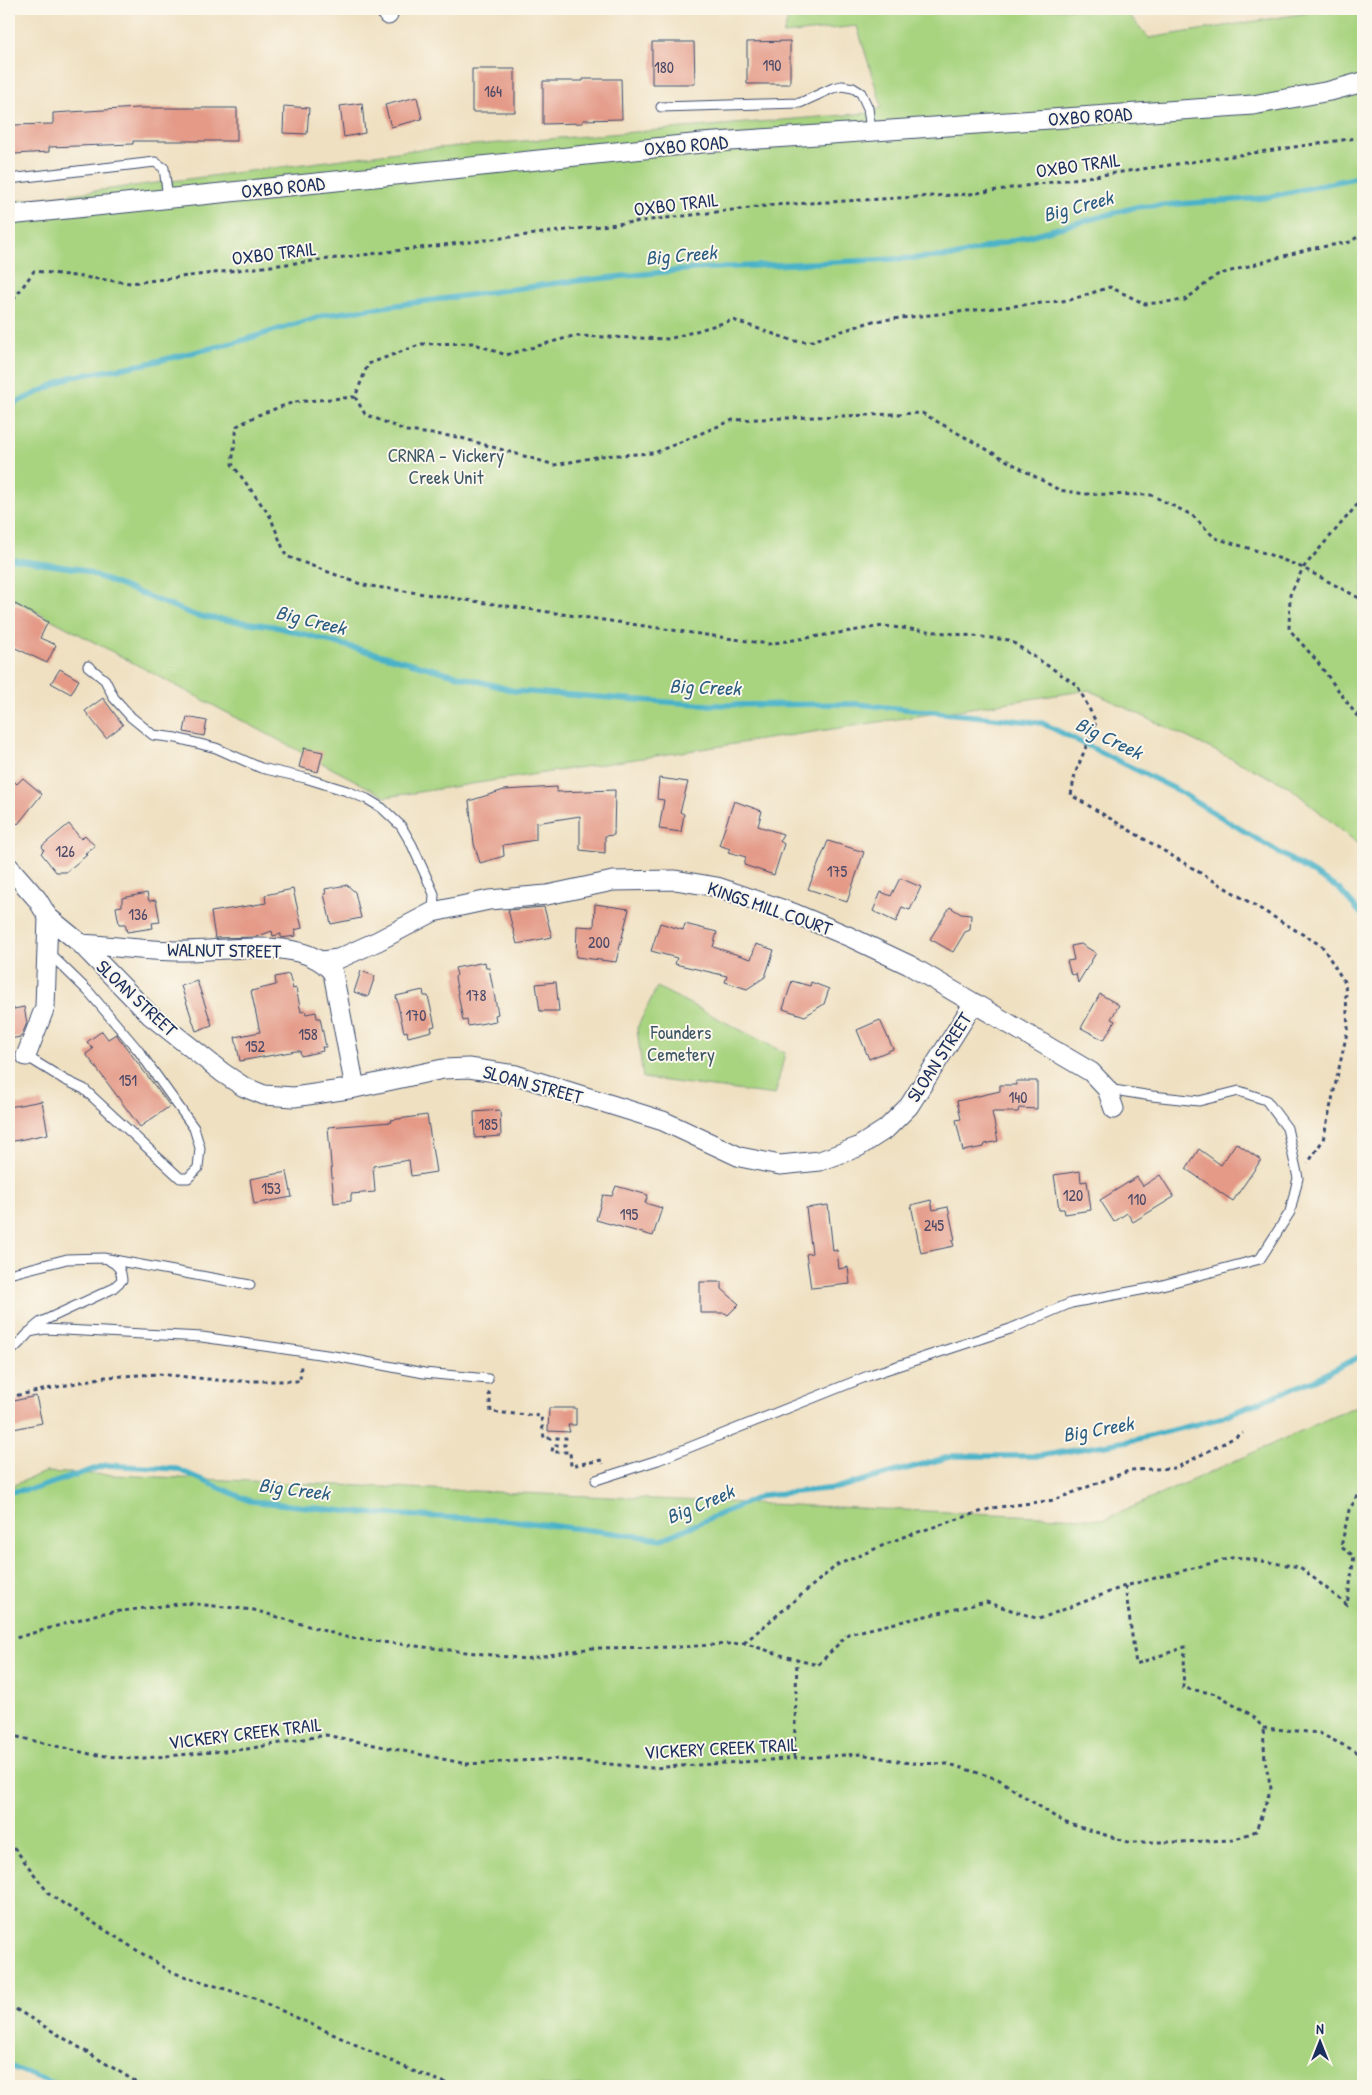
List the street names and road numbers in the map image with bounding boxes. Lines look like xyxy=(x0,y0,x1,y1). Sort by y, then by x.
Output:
street label: OXBO ROAD xyxy=(1047,100,1133,132)
street label: OXBO ROAD xyxy=(643,128,729,162)
street label: OXBO TRAIL xyxy=(1034,146,1122,184)
street label: OXBO ROAD xyxy=(240,170,326,204)
street label: OXBO TRAIL xyxy=(632,186,720,222)
street label: OXBO TRAIL xyxy=(230,235,318,271)
street label: KINGS MILL COURT xyxy=(704,875,837,942)
street label: WALNUT STREET xyxy=(167,936,282,964)
street label: SLOAN STREET xyxy=(91,954,184,1043)
street label: SLOAN STREET xyxy=(900,1006,978,1107)
street label: SLOAN STREET xyxy=(480,1058,587,1110)
street label: VICKERY CREEK TRAIL xyxy=(167,1711,323,1755)
street label: VICKERY CREEK TRAIL xyxy=(644,1731,798,1765)

